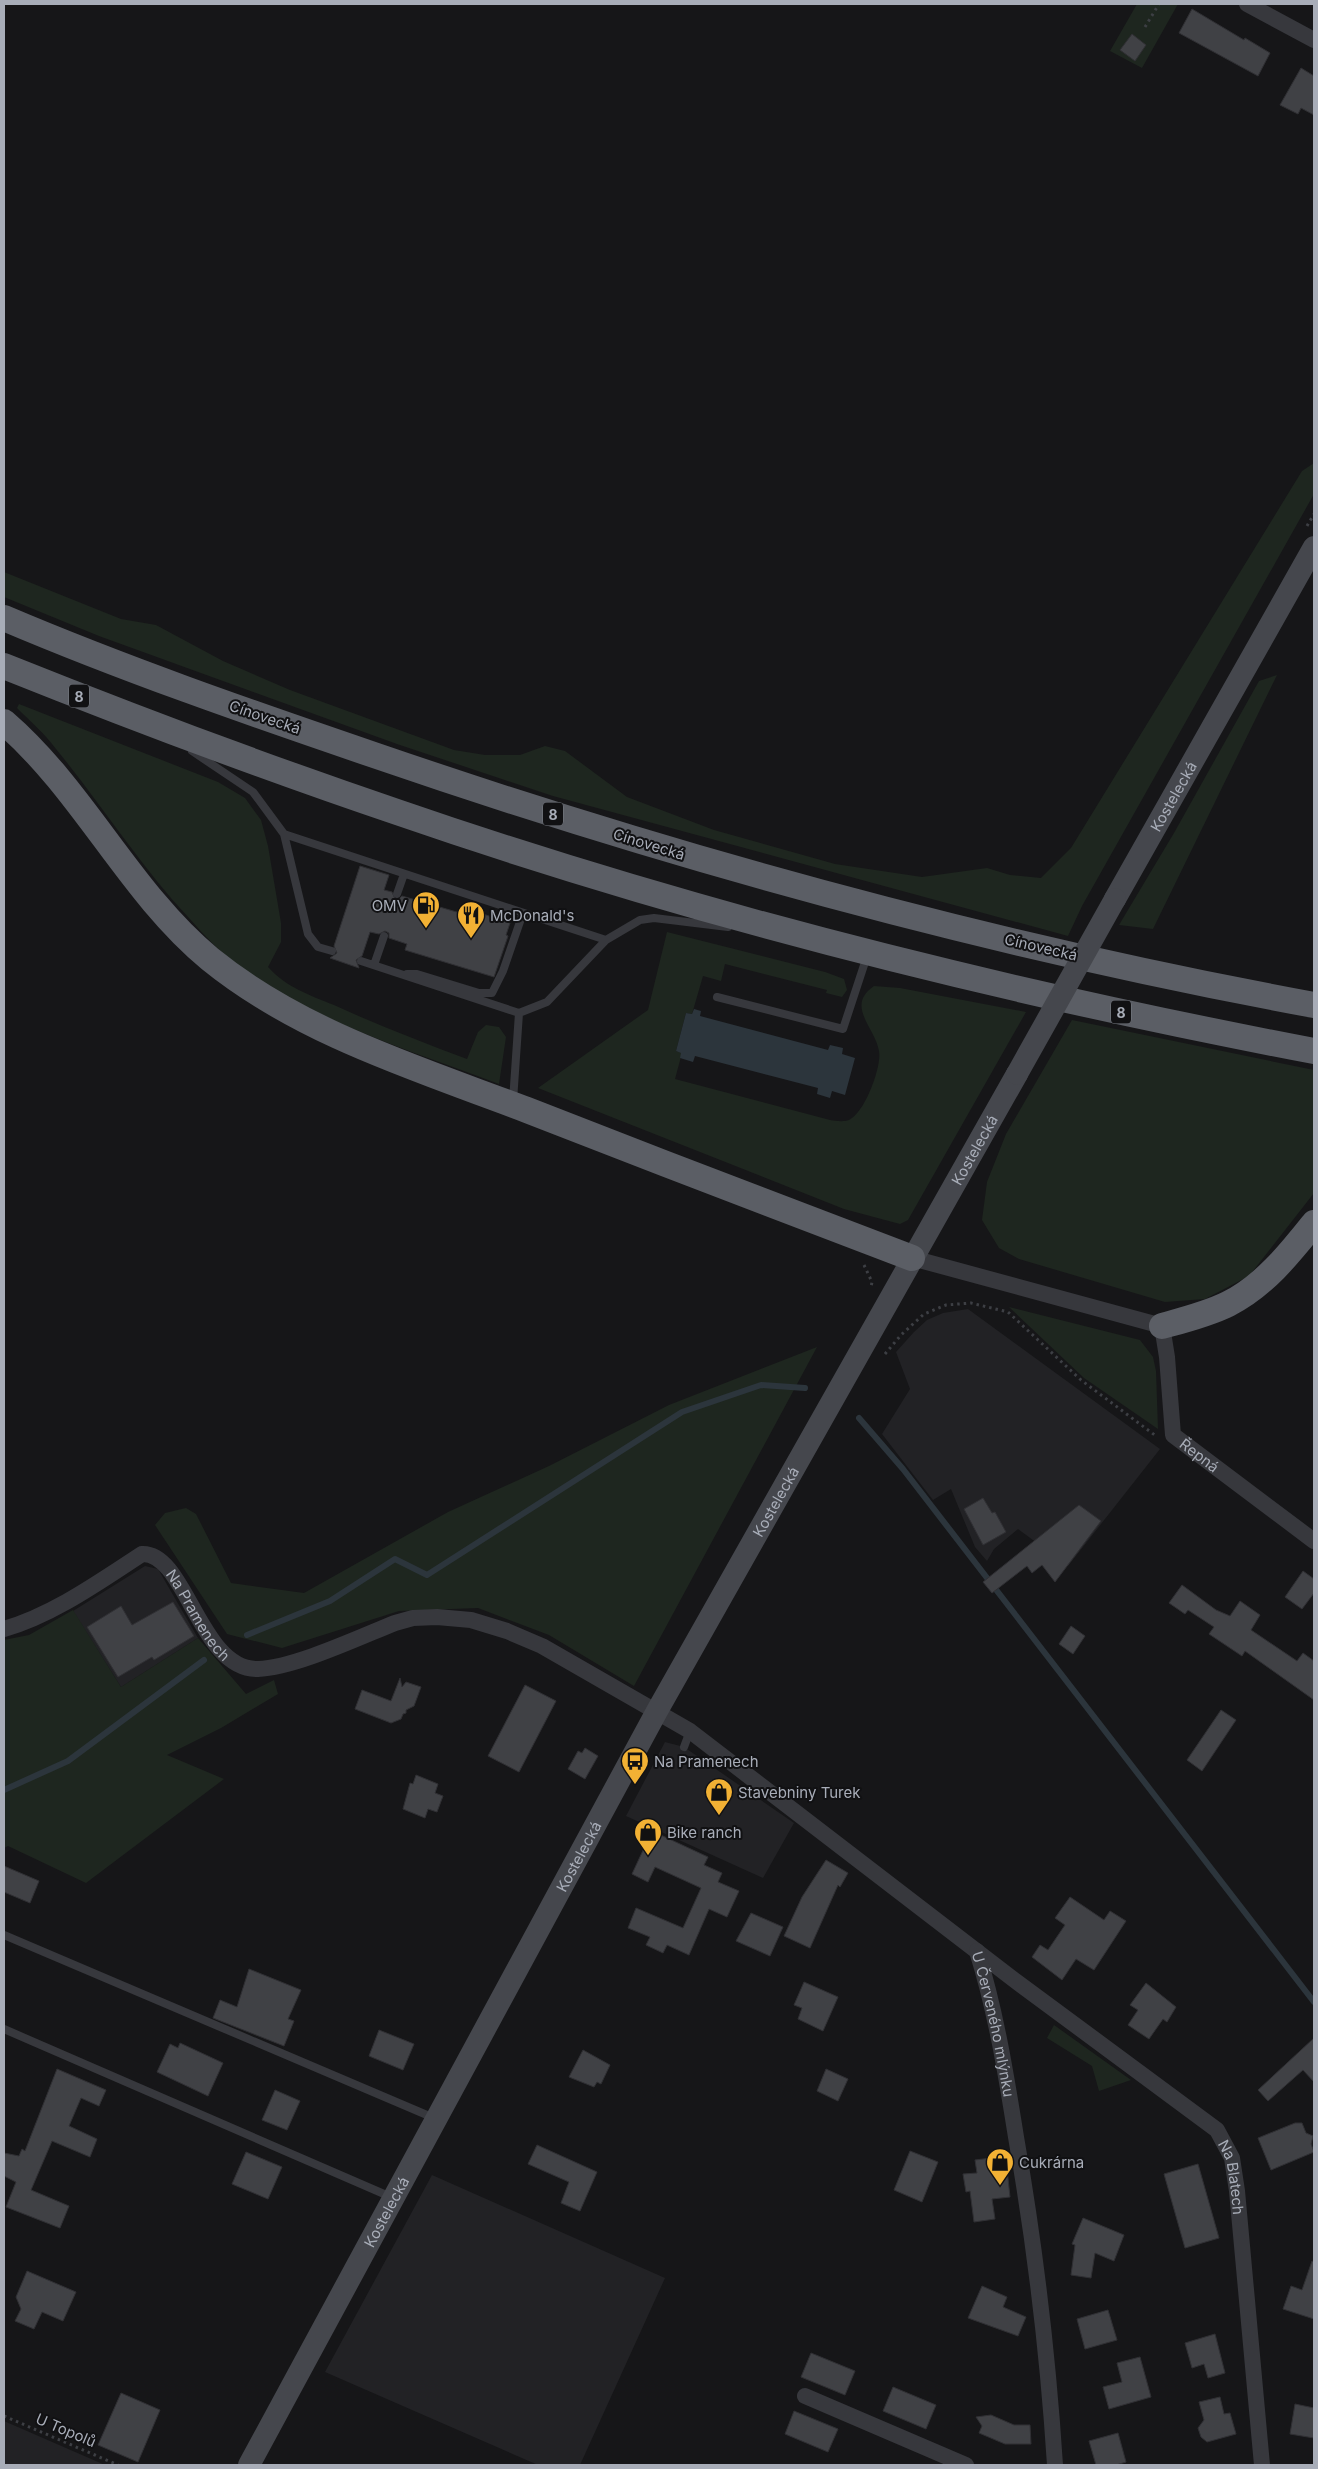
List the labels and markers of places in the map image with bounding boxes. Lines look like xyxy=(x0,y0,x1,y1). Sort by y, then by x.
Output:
fuel station icon: OMV xyxy=(411,890,441,929)
place label: OMV xyxy=(372,896,407,915)
restaurant icon: McDonald's xyxy=(456,900,486,939)
place label: McDonald's xyxy=(490,906,575,925)
bus stop icon: Na Pramenech xyxy=(620,1746,650,1785)
place label: Na Pramenech xyxy=(654,1752,759,1771)
shop icon: Stavebniny Turek xyxy=(704,1777,734,1816)
place label: Stavebniny Turek xyxy=(738,1783,861,1802)
shop icon: Bike ranch xyxy=(633,1817,663,1856)
place label: Bike ranch xyxy=(667,1823,742,1842)
shop icon: Cukrárna xyxy=(985,2147,1015,2186)
place label: Cukrárna xyxy=(1019,2153,1084,2172)

